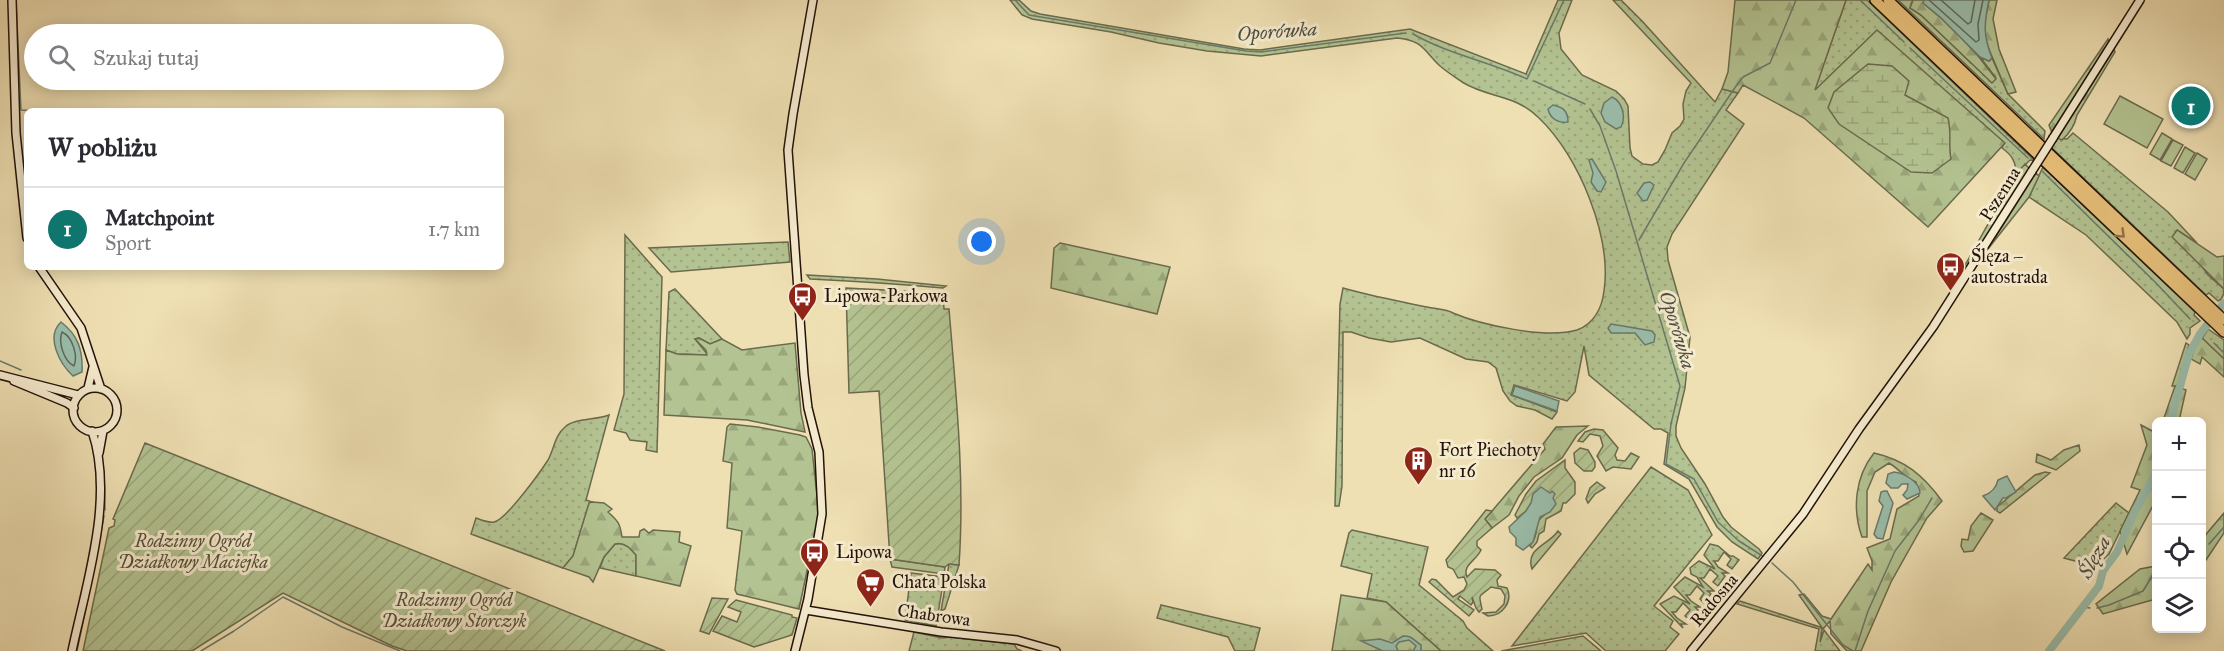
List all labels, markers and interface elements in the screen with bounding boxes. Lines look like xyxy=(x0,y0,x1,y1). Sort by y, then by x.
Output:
water label: Oporówka xyxy=(1236,16,1318,47)
search box xyxy=(24,24,504,90)
icon: search xyxy=(45,41,78,74)
text: Szukaj tutaj xyxy=(93,44,199,71)
pin: 1 xyxy=(2172,84,2210,128)
text: W pobliżu xyxy=(48,131,157,163)
street label: Pszenna xyxy=(1975,163,2025,225)
text: Matchpoint xyxy=(105,204,214,231)
text: 1 xyxy=(64,217,71,241)
text: 1.7 km xyxy=(428,217,480,241)
your location xyxy=(967,227,996,256)
one-way arrow xyxy=(2114,227,2125,238)
text: Sport xyxy=(105,231,151,255)
place label: Ślęza – autostrada xyxy=(1971,243,2048,288)
bus stop icon: Ślęza – autostrada xyxy=(1934,250,1966,292)
bus stop icon: Lipowa-Parkowa xyxy=(787,280,819,322)
place label: Lipowa-Parkowa xyxy=(824,285,948,307)
water label: Oporówka xyxy=(1654,288,1701,372)
map controls xyxy=(2152,417,2206,633)
button: + xyxy=(2152,417,2206,471)
place label: Fort Piechoty nr 16 xyxy=(1439,439,1541,482)
building icon: Fort Piechoty nr 16 xyxy=(1402,444,1434,486)
button: − xyxy=(2152,471,2206,525)
button: locate xyxy=(2152,525,2206,579)
park label: Rodzinny Ogród Działkowy Maciejka xyxy=(118,530,268,573)
water label: Ślęza xyxy=(2070,531,2115,583)
bus stop icon: Lipowa xyxy=(799,536,831,578)
place label: Lipowa xyxy=(836,541,892,563)
supermarket icon: Chata Polska xyxy=(855,566,887,608)
street label: Radosna xyxy=(1686,569,1743,631)
place label: Chata Polska xyxy=(892,571,986,593)
button: layers xyxy=(2152,579,2206,633)
park label: Rodzinny Ogród Działkowy Storczyk xyxy=(381,589,527,632)
street label: Chabrowa xyxy=(896,599,972,631)

